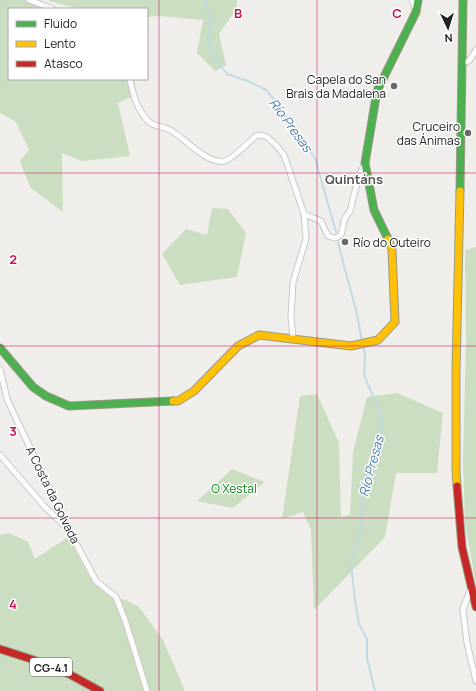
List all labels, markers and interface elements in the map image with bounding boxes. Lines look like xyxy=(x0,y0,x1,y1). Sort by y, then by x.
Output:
text: B xyxy=(234,4,242,22)
text: C xyxy=(392,4,402,22)
legend xyxy=(8,8,148,80)
north arrow xyxy=(428,8,468,48)
text: Fluido xyxy=(44,15,77,32)
text: N xyxy=(444,31,453,46)
text: Lento xyxy=(44,35,76,52)
text: Atasco xyxy=(44,55,83,72)
place label: Capela do San Brais da Madalena xyxy=(286,71,386,102)
marker: Capela do San Brais da Madalena xyxy=(389,81,399,91)
water label: Río Presas xyxy=(265,94,317,156)
place label: Cruceiro das Ánimas xyxy=(397,118,460,149)
marker: Cruceiro das Ánimas xyxy=(463,128,473,138)
district label: Quintáns xyxy=(325,170,383,188)
place label: Río do Outeiro xyxy=(353,234,431,251)
marker: Río do Outeiro xyxy=(340,237,350,247)
text: 2 xyxy=(9,250,17,268)
text: 3 xyxy=(9,422,17,440)
water label: Río Presas xyxy=(354,432,388,498)
street label: A Costa da Golvada xyxy=(22,443,84,547)
park label: O Xestal xyxy=(211,480,257,497)
text: 4 xyxy=(9,595,17,613)
road number: CG-4.1 xyxy=(30,658,72,676)

